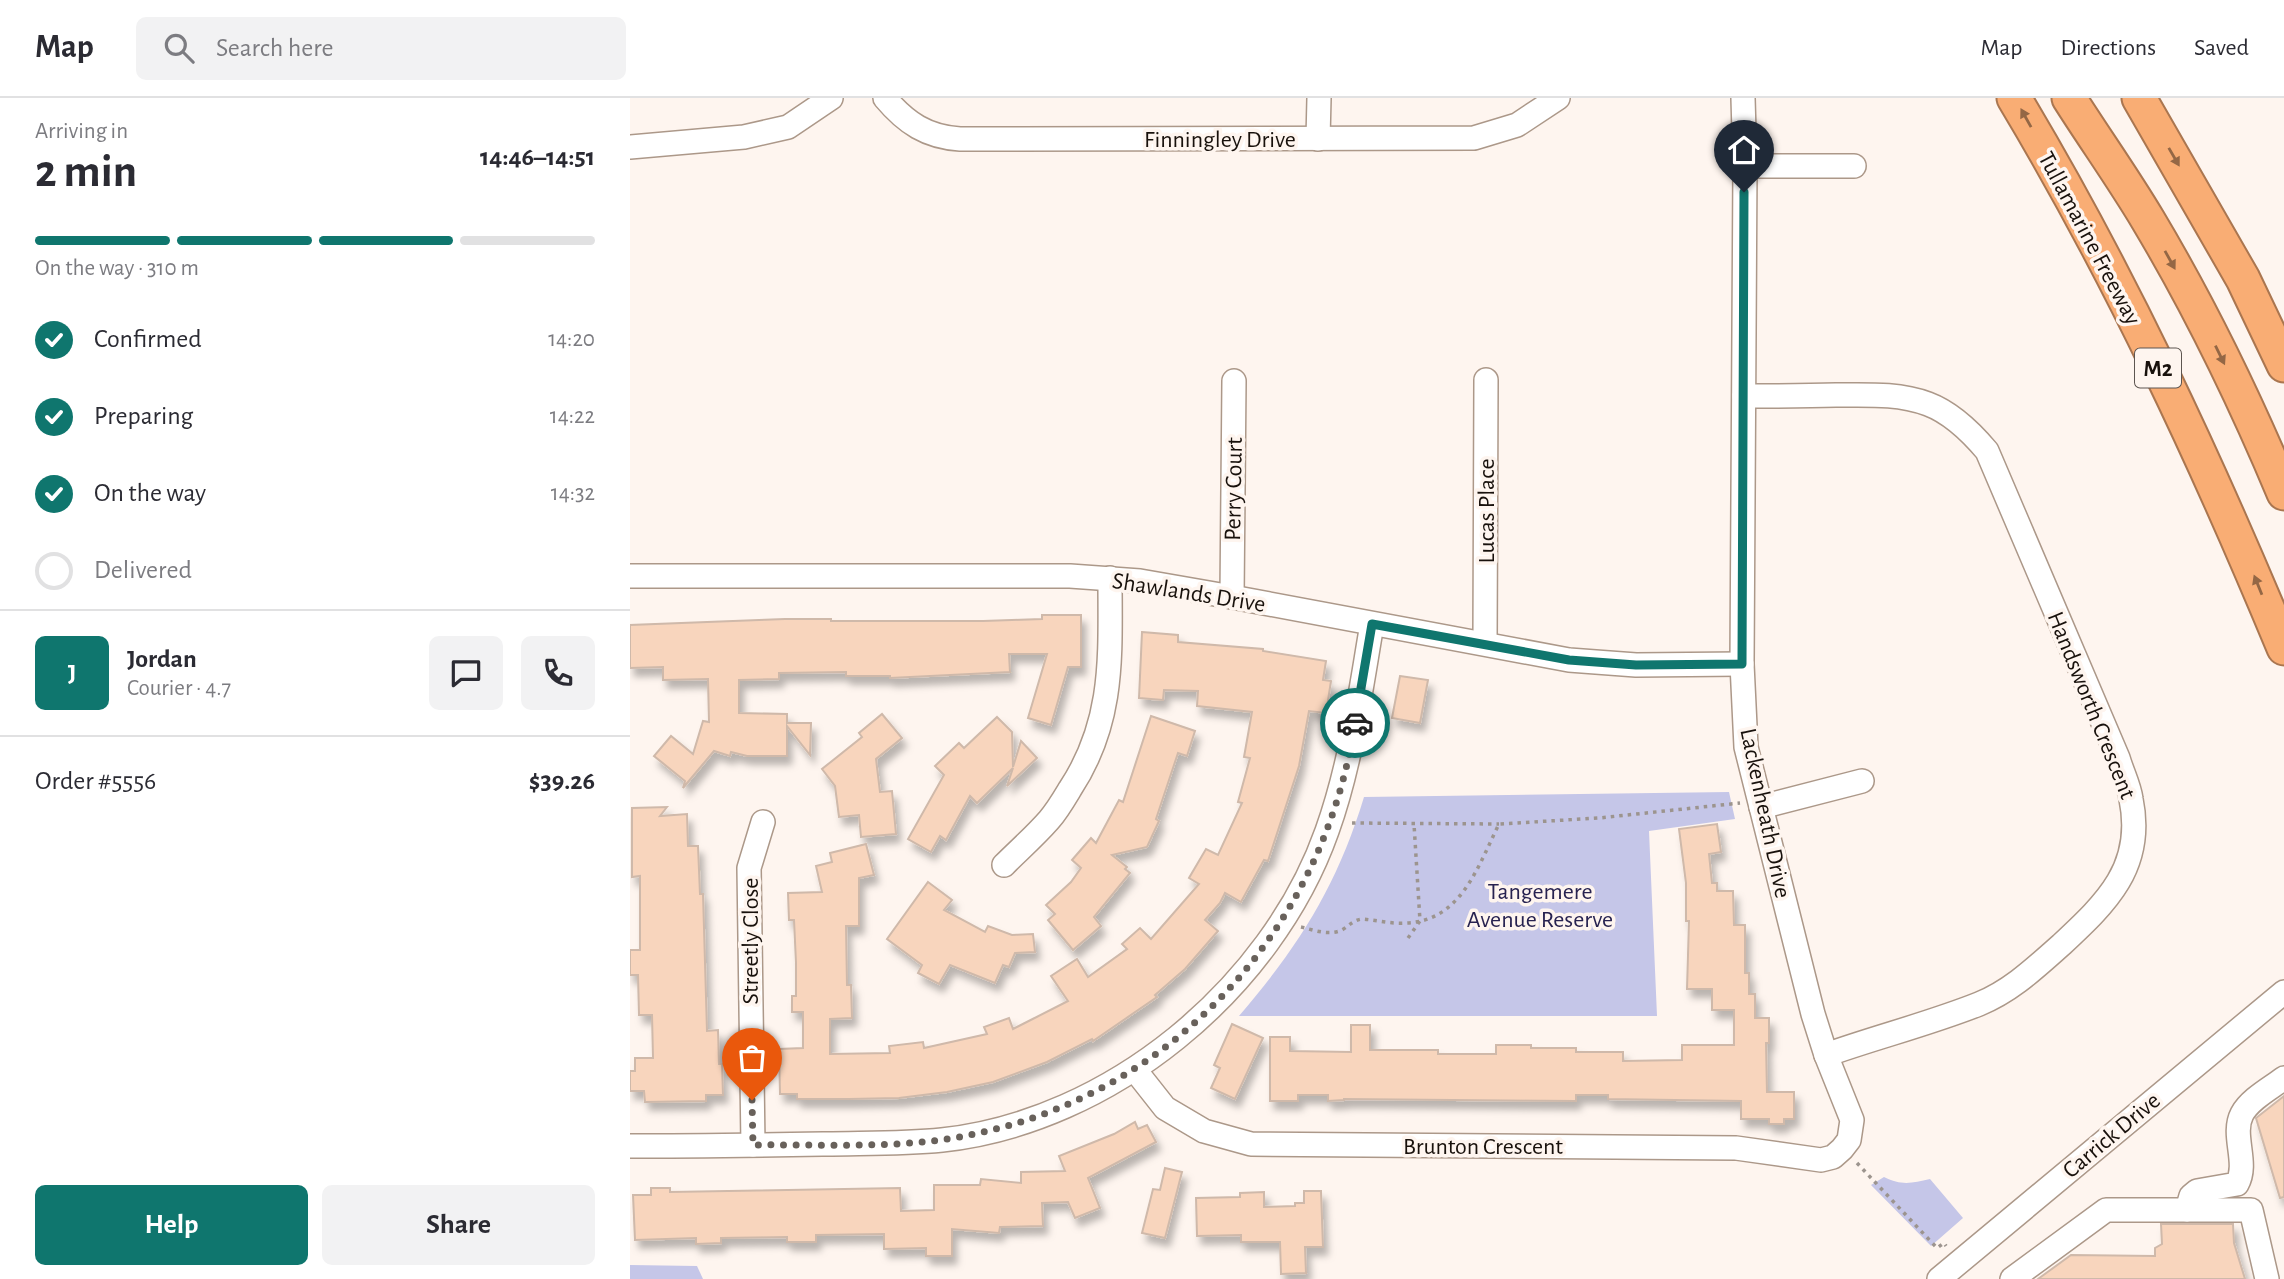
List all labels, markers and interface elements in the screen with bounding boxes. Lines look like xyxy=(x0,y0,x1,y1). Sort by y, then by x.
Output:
search box xyxy=(136,17,626,80)
icon: search xyxy=(160,29,198,67)
text: Map xyxy=(35,31,94,64)
text: Search here xyxy=(216,35,334,61)
text: Map xyxy=(1980,36,2022,60)
text: Directions xyxy=(2060,36,2156,60)
text: Saved xyxy=(2194,36,2249,60)
one-way arrow xyxy=(2020,109,2032,128)
text: Arriving in xyxy=(35,120,128,143)
pin xyxy=(1714,120,1774,192)
street label: Finningley Drive xyxy=(1144,128,1296,152)
icon: home xyxy=(1725,131,1763,169)
text: 14:46–14:51 xyxy=(480,144,595,170)
one-way arrow xyxy=(2168,147,2180,167)
street label: Tullamarine Freeway xyxy=(2033,148,2145,329)
text: 2 min xyxy=(35,149,137,195)
one-way arrow xyxy=(2164,250,2176,270)
text: On the way · 310 m xyxy=(35,257,199,280)
icon: check xyxy=(35,321,73,359)
text: Confirmed xyxy=(94,326,202,352)
text: 14:20 xyxy=(548,328,595,351)
one-way arrow xyxy=(2214,345,2225,365)
road number: M2 xyxy=(2135,348,2181,388)
icon: check xyxy=(35,398,73,436)
text: Preparing xyxy=(94,403,193,429)
text: 14:22 xyxy=(550,405,595,428)
street label: Perry Court xyxy=(1221,437,1247,541)
street label: Lucas Place xyxy=(1475,459,1499,563)
icon: check xyxy=(35,475,73,513)
text: On the way xyxy=(94,480,206,506)
text: 14:32 xyxy=(551,482,595,505)
text: Delivered xyxy=(94,557,192,583)
street label: Shawlands Drive xyxy=(1110,569,1267,617)
one-way arrow xyxy=(2252,575,2264,595)
street label: Handsworth Crescent xyxy=(2043,608,2140,803)
button: chat xyxy=(429,636,503,710)
button: phone xyxy=(521,636,595,710)
text: Jordan xyxy=(127,646,197,672)
text: J xyxy=(68,660,76,686)
text: Courier · 4.7 xyxy=(127,677,231,700)
courier xyxy=(1320,688,1390,758)
icon: car xyxy=(1336,704,1374,742)
street label: Lackenheath Drive xyxy=(1735,726,1795,900)
text: Order #5556 xyxy=(35,768,156,794)
text: $39.26 xyxy=(529,768,595,794)
street label: Streetly Close xyxy=(739,878,763,1004)
park label: Tangemere Avenue Reserve xyxy=(1467,880,1613,932)
pin xyxy=(722,1028,782,1100)
icon: bag xyxy=(733,1039,771,1077)
street label: Carrick Drive xyxy=(2058,1088,2165,1183)
street label: Brunton Crescent xyxy=(1403,1135,1563,1159)
button: Help xyxy=(35,1185,308,1265)
button: Share xyxy=(322,1185,595,1265)

